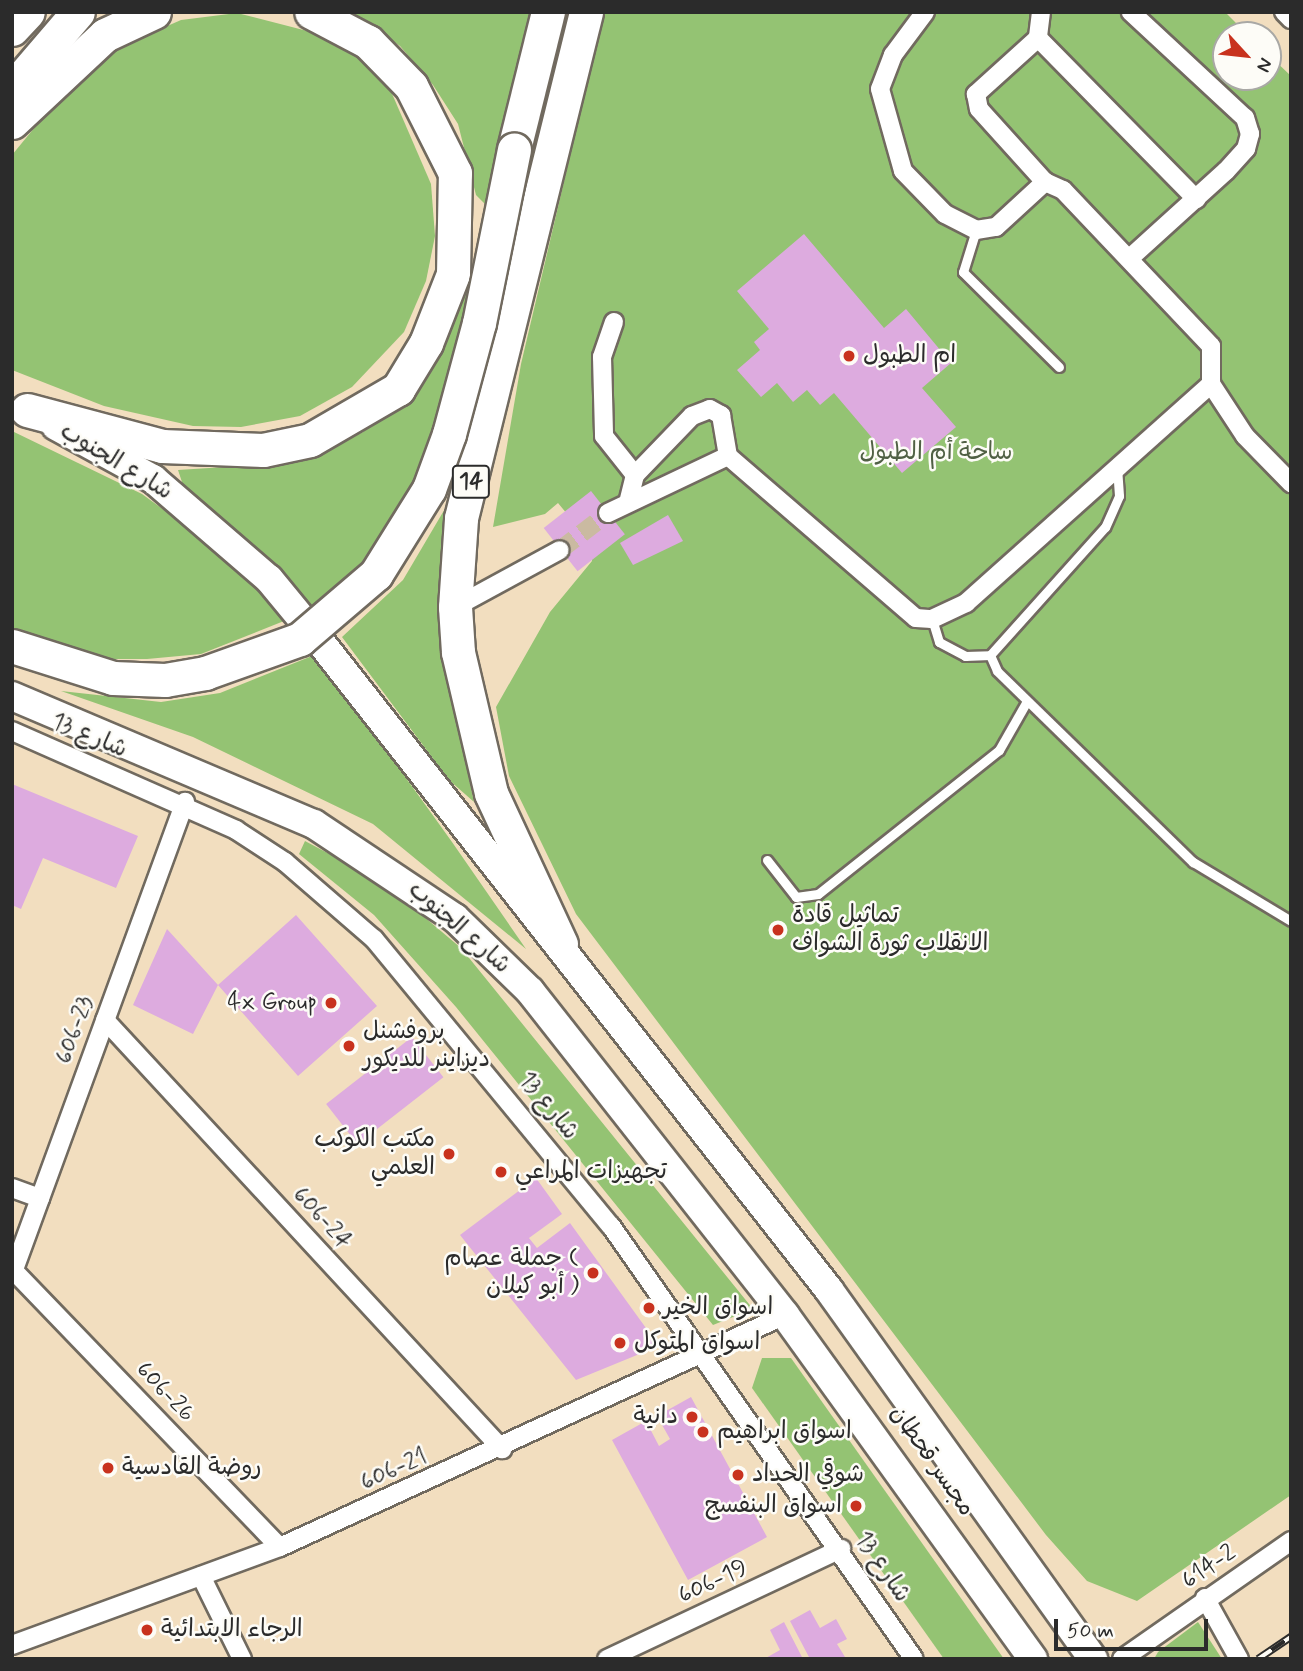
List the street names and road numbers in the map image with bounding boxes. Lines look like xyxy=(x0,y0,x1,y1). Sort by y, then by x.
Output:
street label: شارع الجنوب xyxy=(54,417,178,507)
road number: 14 xyxy=(452,462,490,502)
street label: شارع 13 xyxy=(47,707,131,765)
street label: شارع الجنوب xyxy=(402,876,516,980)
street label: 606-23 xyxy=(50,992,100,1068)
street label: شارع 13 xyxy=(512,1066,584,1146)
street label: 606-24 xyxy=(286,1181,358,1255)
street label: 606-26 xyxy=(129,1356,201,1428)
street label: مجسر قحطان xyxy=(883,1400,981,1522)
street label: 606-21 xyxy=(356,1443,432,1497)
street label: شارع 13 xyxy=(848,1526,916,1608)
street label: 614-2 xyxy=(1176,1538,1242,1596)
street label: 606-19 xyxy=(674,1554,752,1610)

